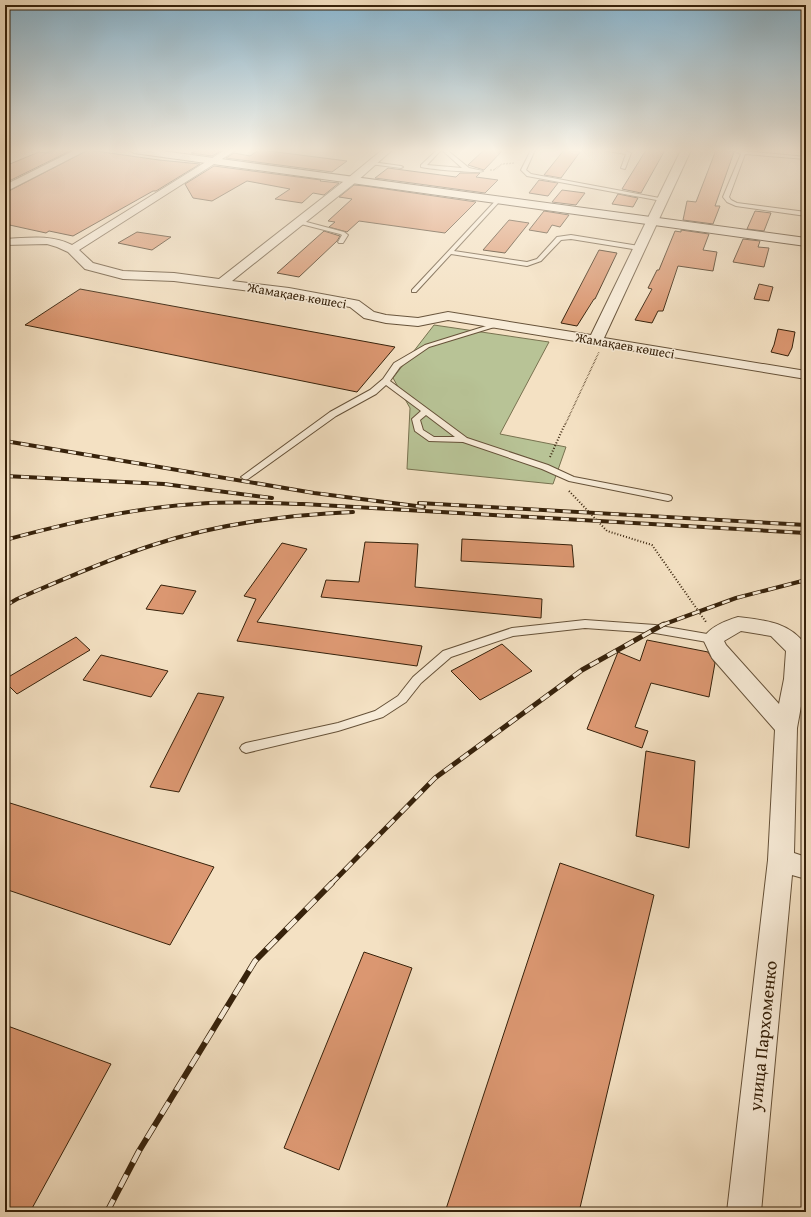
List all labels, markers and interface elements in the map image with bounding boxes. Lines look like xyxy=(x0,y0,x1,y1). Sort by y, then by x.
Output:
street label: Жамақаев көшесі xyxy=(245,277,348,314)
street label: Жамақаев көшесі xyxy=(573,327,676,364)
street label: улица Пархоменко xyxy=(741,959,784,1114)

